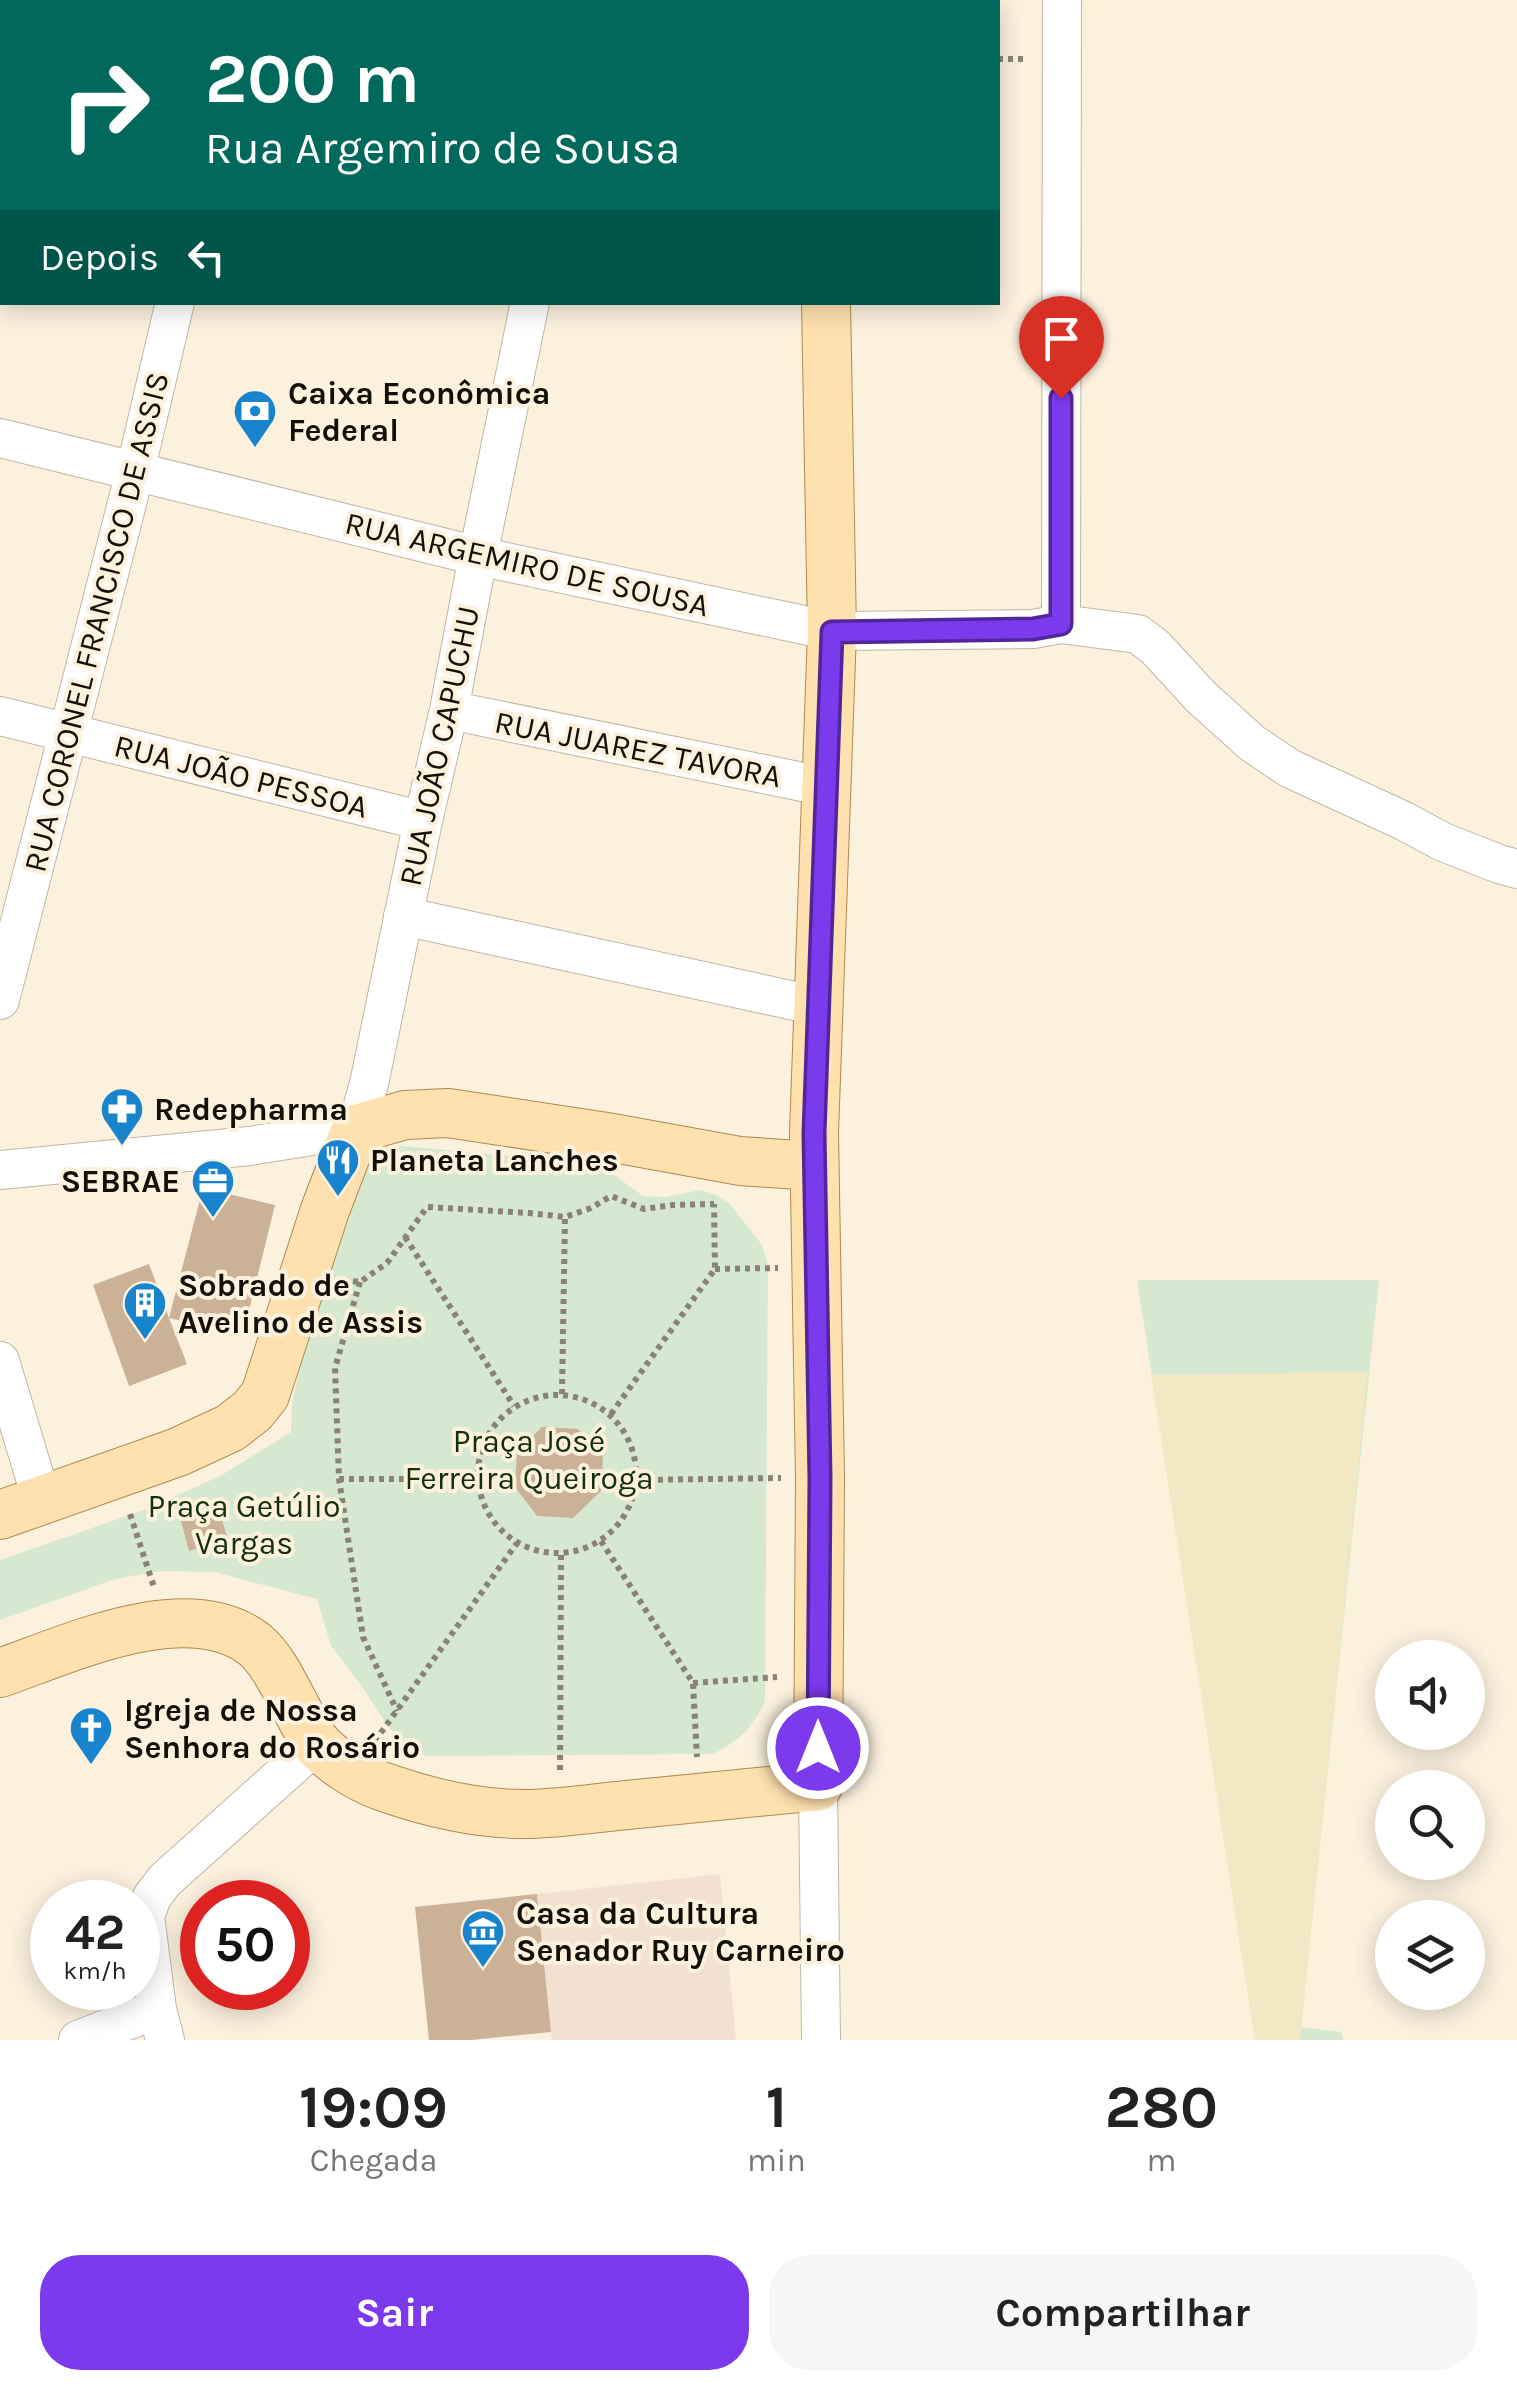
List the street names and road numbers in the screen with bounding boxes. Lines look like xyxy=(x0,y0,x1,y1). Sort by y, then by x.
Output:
street label: RUA CORONEL FRANCISCO DE ASSIS xyxy=(16,368,177,876)
street label: RUA ARGEMIRO DE SOUSA xyxy=(341,505,712,624)
street label: RUA JOÃO CAPUCHU xyxy=(392,603,487,889)
street label: RUA JUAREZ TAVORA xyxy=(491,704,784,795)
street label: RUA JOÃO PESSOA xyxy=(110,727,372,826)

